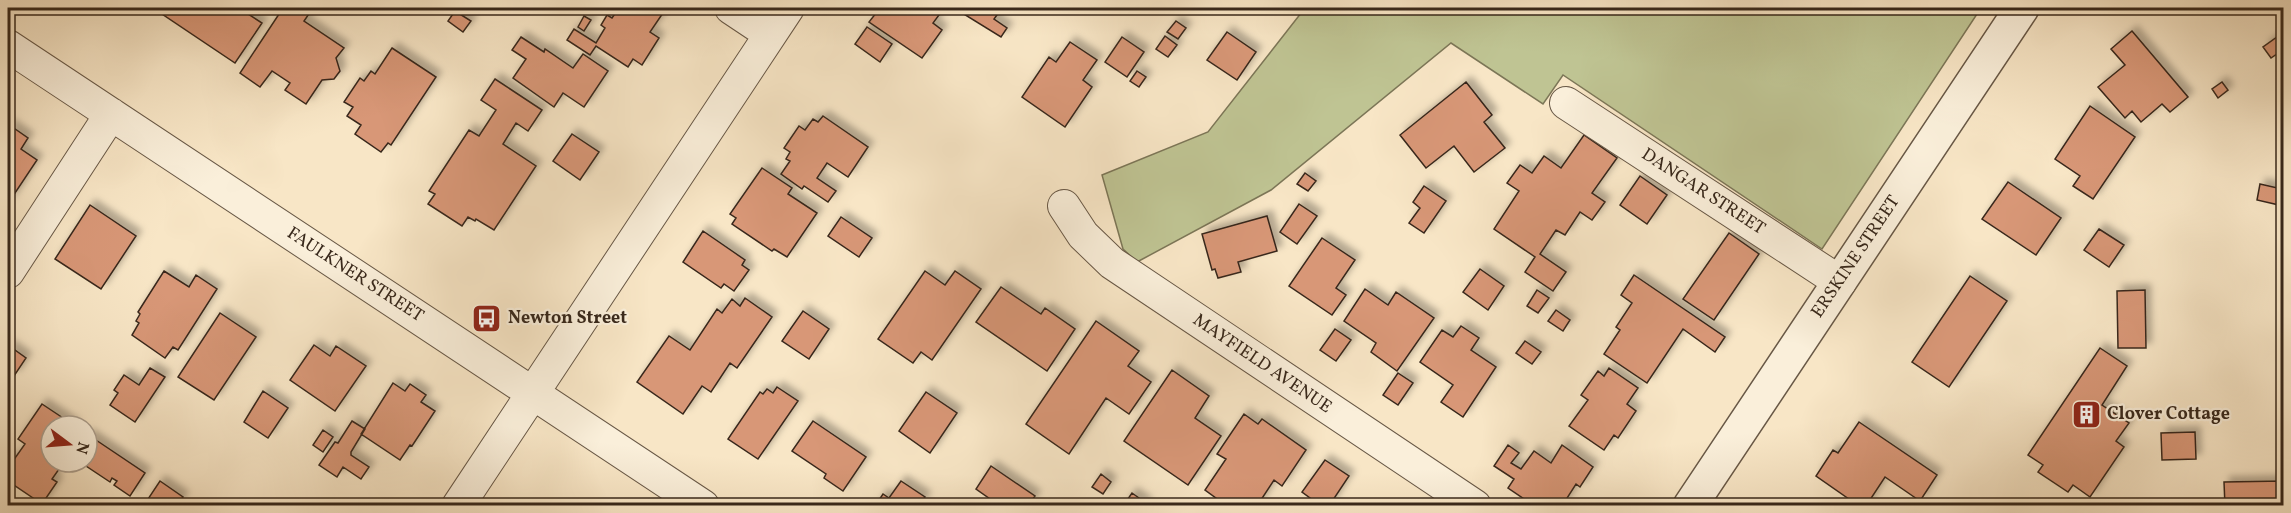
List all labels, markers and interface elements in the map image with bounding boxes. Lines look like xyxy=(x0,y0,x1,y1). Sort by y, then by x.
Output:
street label: DANGAR STREET xyxy=(1636,142,1770,242)
street label: ERSKINE STREET xyxy=(1806,190,1907,323)
street label: FAULKNER STREET xyxy=(282,221,429,329)
bus stop icon: Newton Street xyxy=(471,302,503,334)
place label: Newton Street xyxy=(508,306,627,331)
street label: MAYFIELD AVENUE xyxy=(1187,308,1337,420)
building icon: Clover Cottage xyxy=(2070,398,2102,430)
place label: Clover Cottage xyxy=(2107,402,2230,427)
north arrow xyxy=(39,414,99,474)
text: N xyxy=(69,439,94,457)

